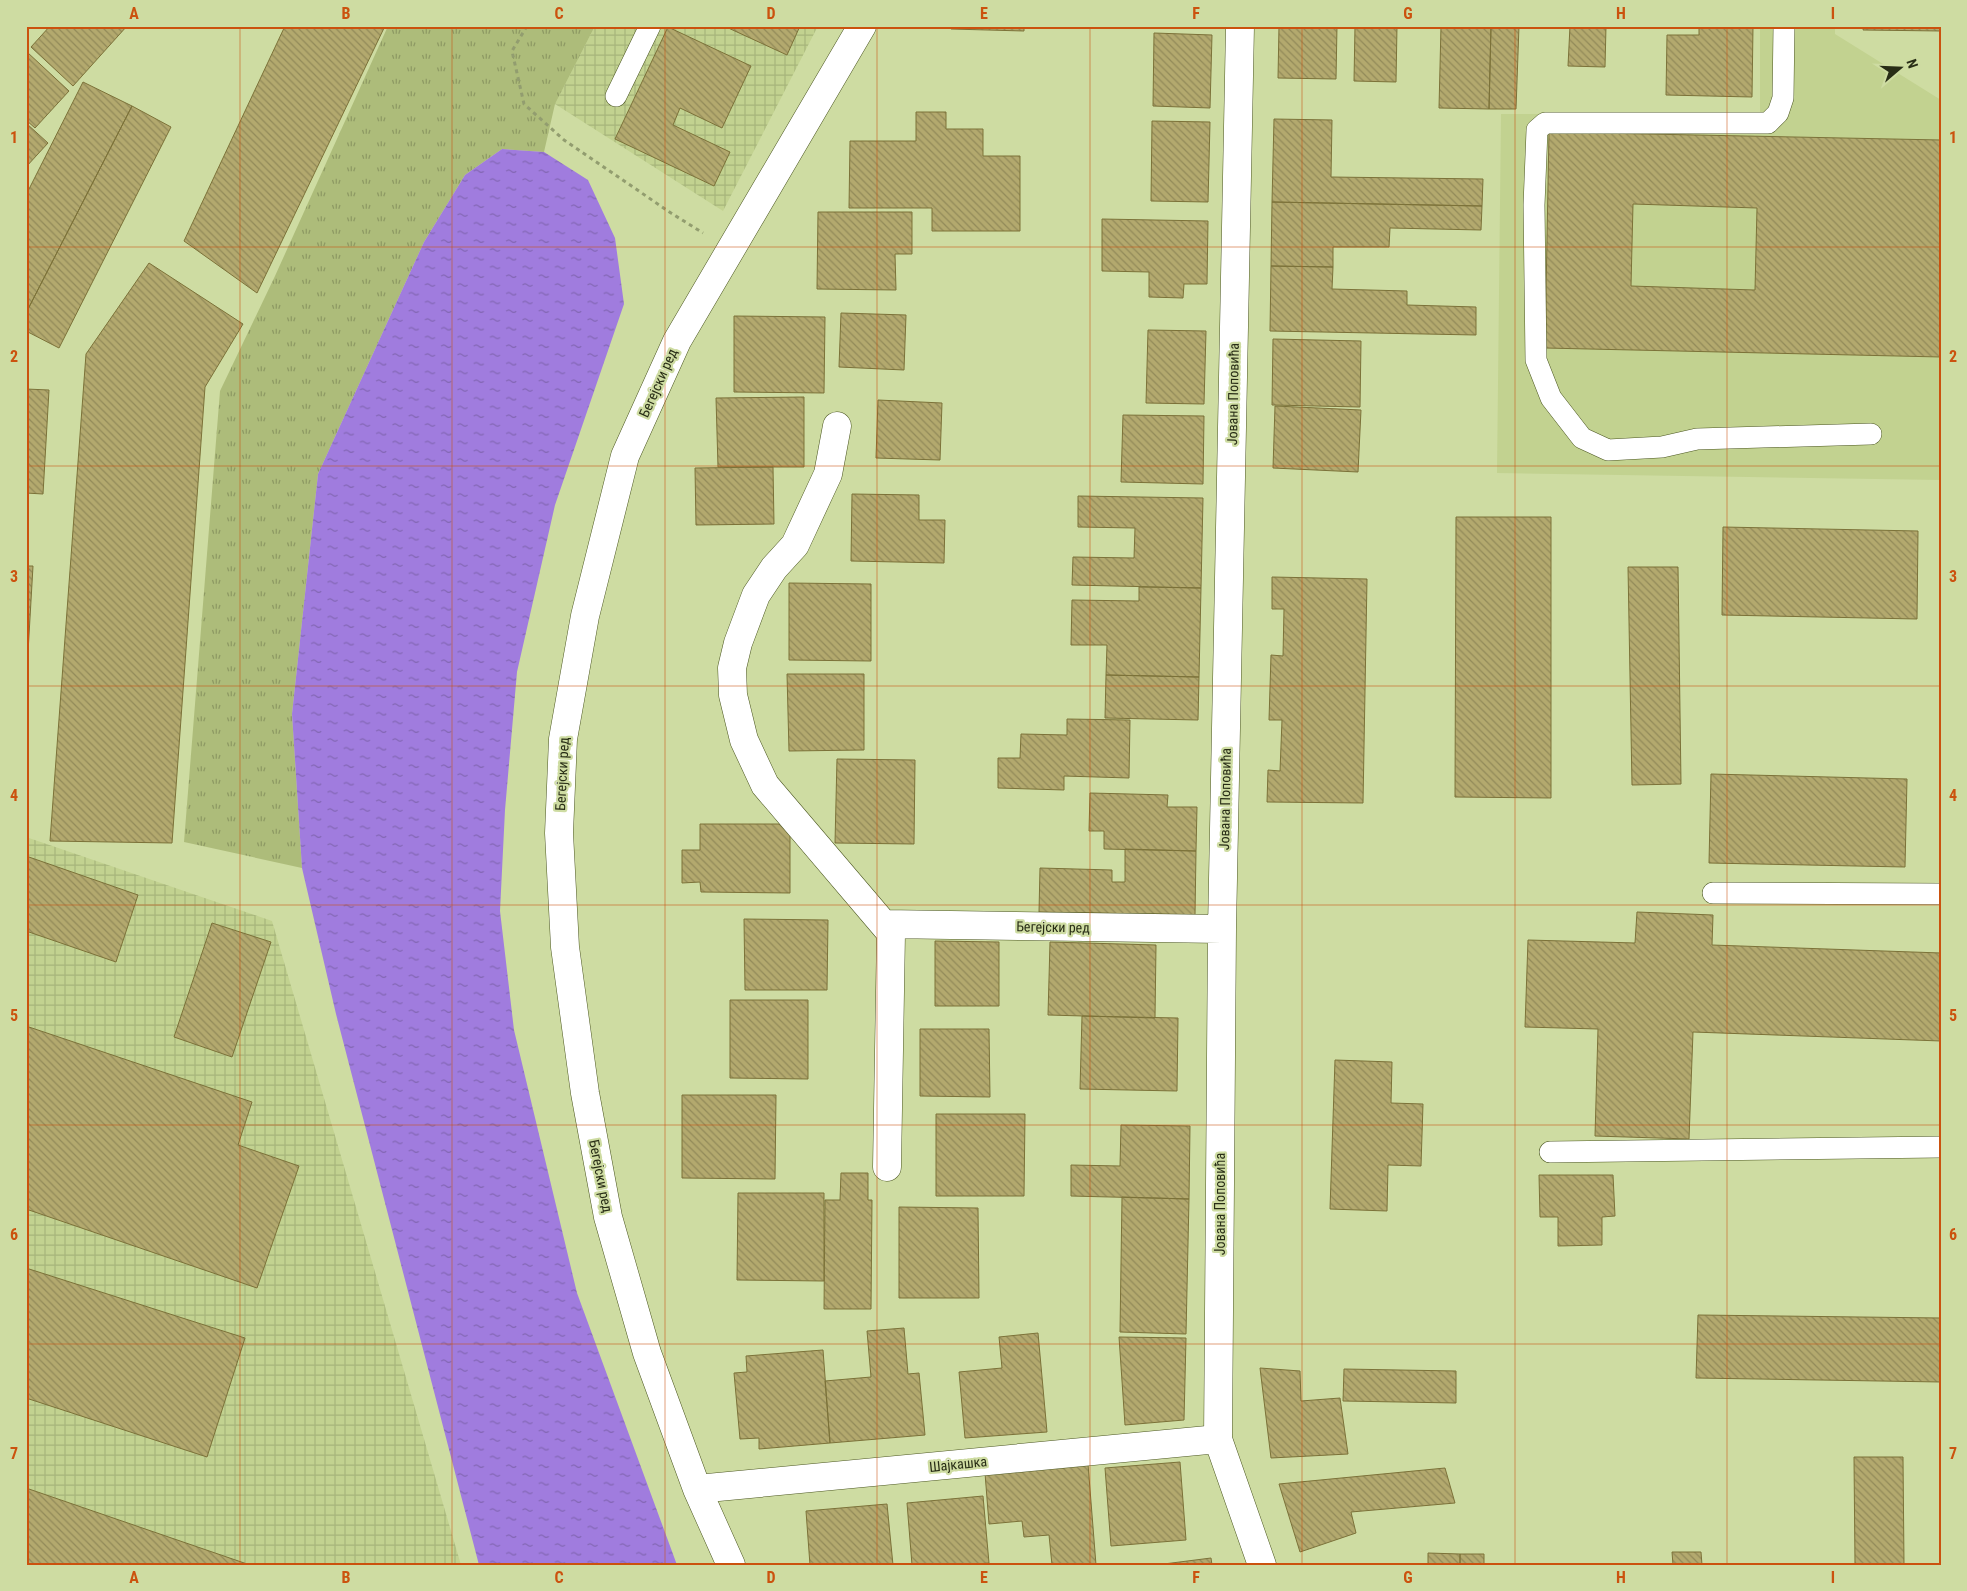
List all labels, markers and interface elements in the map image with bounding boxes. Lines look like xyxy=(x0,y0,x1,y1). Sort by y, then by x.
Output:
text: A xyxy=(129,4,139,23)
text: B xyxy=(342,4,351,23)
text: C xyxy=(554,4,564,23)
text: D xyxy=(766,4,776,23)
text: E xyxy=(980,4,988,23)
text: F xyxy=(1192,4,1200,23)
text: G xyxy=(1403,4,1413,23)
text: H xyxy=(1616,4,1626,23)
text: I xyxy=(1831,4,1835,23)
north arrow xyxy=(1874,42,1924,92)
text: N xyxy=(1903,57,1921,70)
text: 1 xyxy=(10,128,18,147)
text: 1 xyxy=(1949,128,1957,147)
street label: Јована Поповића xyxy=(1224,343,1242,445)
street label: Бегејски ред xyxy=(636,346,680,420)
text: 2 xyxy=(10,347,18,366)
text: 2 xyxy=(1949,347,1957,366)
text: 3 xyxy=(10,567,18,586)
text: 3 xyxy=(1949,567,1957,586)
street label: Бегејски ред xyxy=(552,736,572,811)
street label: Јована Поповића xyxy=(1216,748,1234,850)
text: 4 xyxy=(10,786,18,805)
text: 4 xyxy=(1949,786,1957,805)
street label: Бегејски ред xyxy=(1016,918,1090,936)
text: 5 xyxy=(10,1006,18,1025)
text: 5 xyxy=(1949,1006,1957,1025)
street label: Бегејски ред xyxy=(586,1138,616,1214)
street label: Јована Поповића xyxy=(1212,1153,1228,1255)
text: 6 xyxy=(10,1225,18,1244)
text: 6 xyxy=(1949,1225,1957,1244)
text: 7 xyxy=(10,1444,18,1463)
text: 7 xyxy=(1949,1444,1957,1463)
street label: Шајкашка xyxy=(928,1453,988,1475)
text: A xyxy=(129,1568,139,1587)
text: B xyxy=(342,1568,351,1587)
text: C xyxy=(554,1568,564,1587)
text: D xyxy=(766,1568,776,1587)
text: E xyxy=(980,1568,988,1587)
text: F xyxy=(1192,1568,1200,1587)
text: G xyxy=(1403,1568,1413,1587)
text: H xyxy=(1616,1568,1626,1587)
text: I xyxy=(1831,1568,1835,1587)

